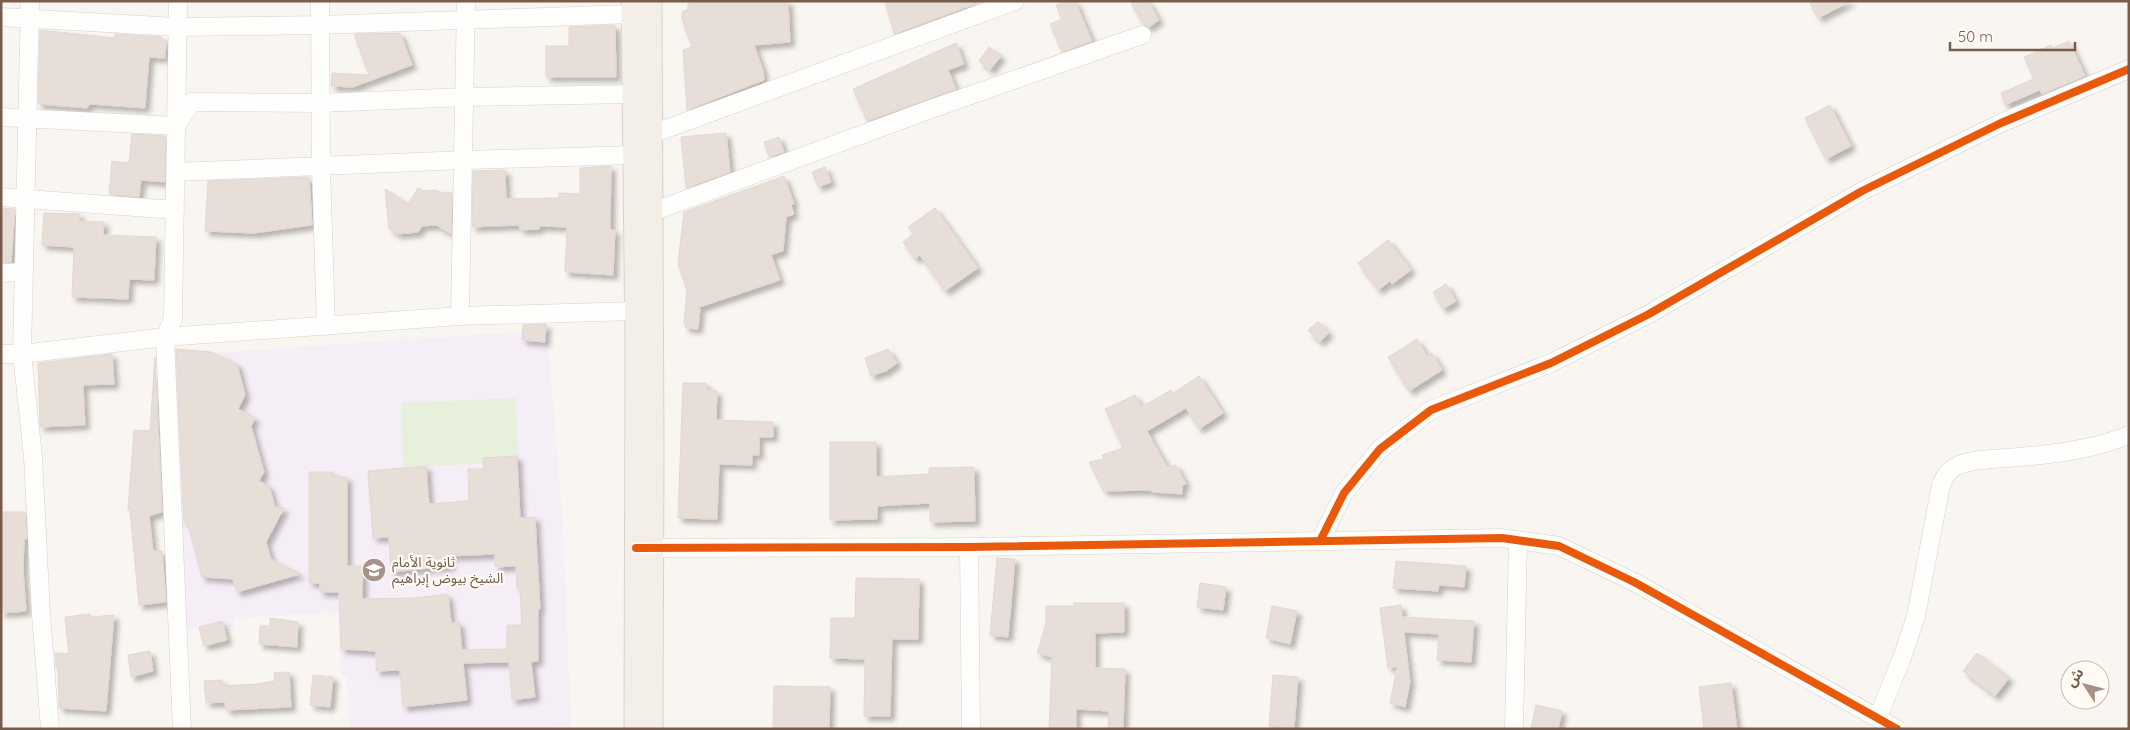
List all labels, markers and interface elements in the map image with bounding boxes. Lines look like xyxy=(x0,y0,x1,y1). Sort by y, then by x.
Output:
scale bar xyxy=(1950,20,2075,52)
text: 50 m xyxy=(1958,27,1993,46)
place label: ثانوية الأمام الشيخ بيوض إبراهيم xyxy=(392,553,503,589)
school or university icon: ثانوية الأمام الشيخ بيوض إبراهيم xyxy=(361,557,387,583)
north arrow xyxy=(2060,660,2110,710)
text: ش xyxy=(2062,664,2087,690)

